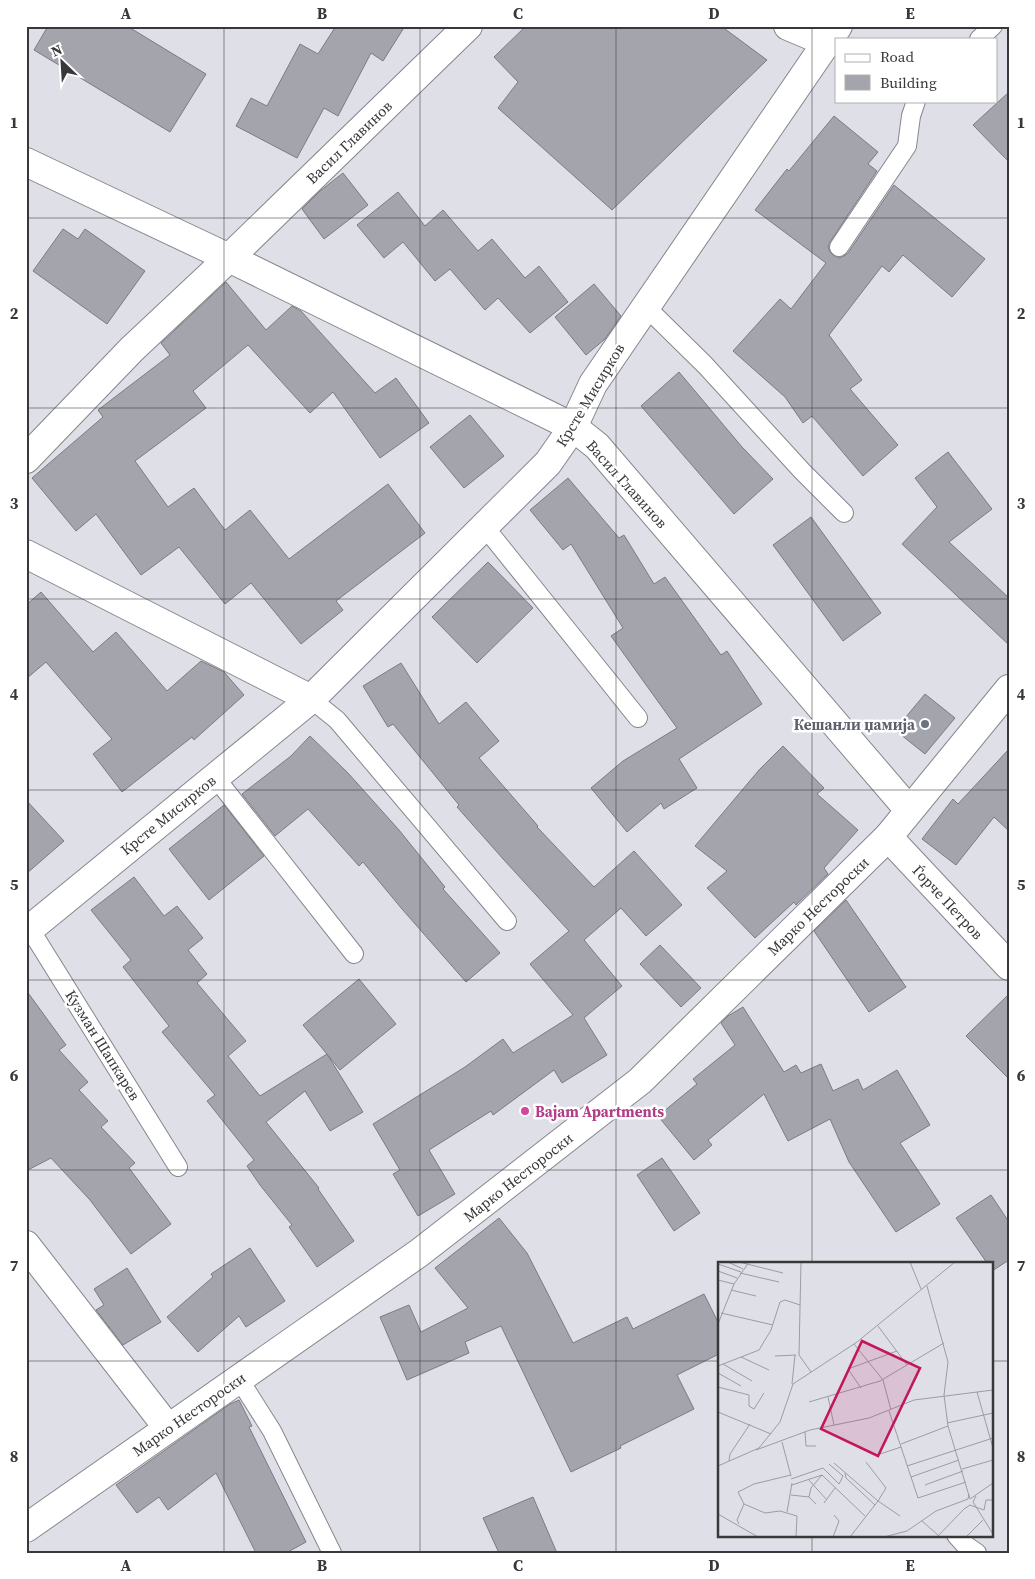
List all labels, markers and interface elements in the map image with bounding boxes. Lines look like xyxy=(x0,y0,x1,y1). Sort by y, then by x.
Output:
text: A xyxy=(121,2,132,24)
text: B xyxy=(317,2,328,24)
text: C xyxy=(513,2,523,24)
text: D xyxy=(708,2,720,24)
text: E xyxy=(905,2,915,24)
north arrow xyxy=(38,38,88,88)
legend xyxy=(835,38,998,102)
text: N xyxy=(48,39,65,61)
text: Road xyxy=(880,46,914,67)
text: Building xyxy=(880,72,937,93)
street label: Васил Главинов xyxy=(301,95,397,188)
text: 1 xyxy=(10,111,18,133)
text: 1 xyxy=(1017,111,1025,133)
text: 2 xyxy=(10,302,19,324)
text: 2 xyxy=(1017,302,1026,324)
street label: Крсте Мисирков xyxy=(551,339,629,451)
street label: Васил Главинов xyxy=(582,435,672,533)
text: 3 xyxy=(10,492,19,514)
text: 3 xyxy=(1017,492,1026,514)
text: 4 xyxy=(10,683,19,705)
text: 4 xyxy=(1017,683,1026,705)
place label: Кешанли џамија xyxy=(794,714,916,735)
marker: Кешанли џамија xyxy=(919,718,931,730)
street label: Крсте Мисирков xyxy=(116,770,220,860)
street label: Марко Нестороски xyxy=(763,852,874,960)
street label: Ѓорче Петров xyxy=(908,860,988,944)
text: 5 xyxy=(10,873,19,895)
text: 5 xyxy=(1017,873,1026,895)
street label: Кузман Шапкарев xyxy=(61,986,146,1104)
text: 6 xyxy=(10,1064,19,1086)
text: 6 xyxy=(1017,1064,1026,1086)
place label: Bajam Apartments xyxy=(535,1101,664,1122)
marker: Bajam Apartments xyxy=(519,1105,531,1117)
street label: Марко Нестороски xyxy=(459,1127,577,1226)
text: 7 xyxy=(10,1254,19,1276)
text: 7 xyxy=(1017,1254,1026,1276)
inset map xyxy=(718,1262,992,1536)
street label: Марко Нестороски xyxy=(128,1367,250,1461)
text: 8 xyxy=(10,1445,18,1467)
text: 8 xyxy=(1017,1445,1025,1467)
text: A xyxy=(121,1554,132,1576)
text: B xyxy=(317,1554,328,1576)
text: C xyxy=(513,1554,523,1576)
text: D xyxy=(708,1554,720,1576)
text: E xyxy=(905,1554,915,1576)

